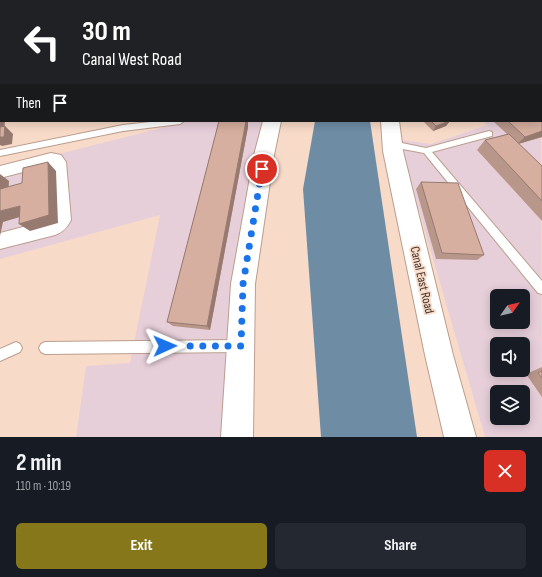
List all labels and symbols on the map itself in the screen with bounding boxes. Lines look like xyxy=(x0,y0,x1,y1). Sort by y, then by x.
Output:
pin xyxy=(245,152,279,186)
street label: Canal East Road xyxy=(406,245,438,315)
north arrow xyxy=(490,289,530,329)
position arrow xyxy=(144,325,186,367)

